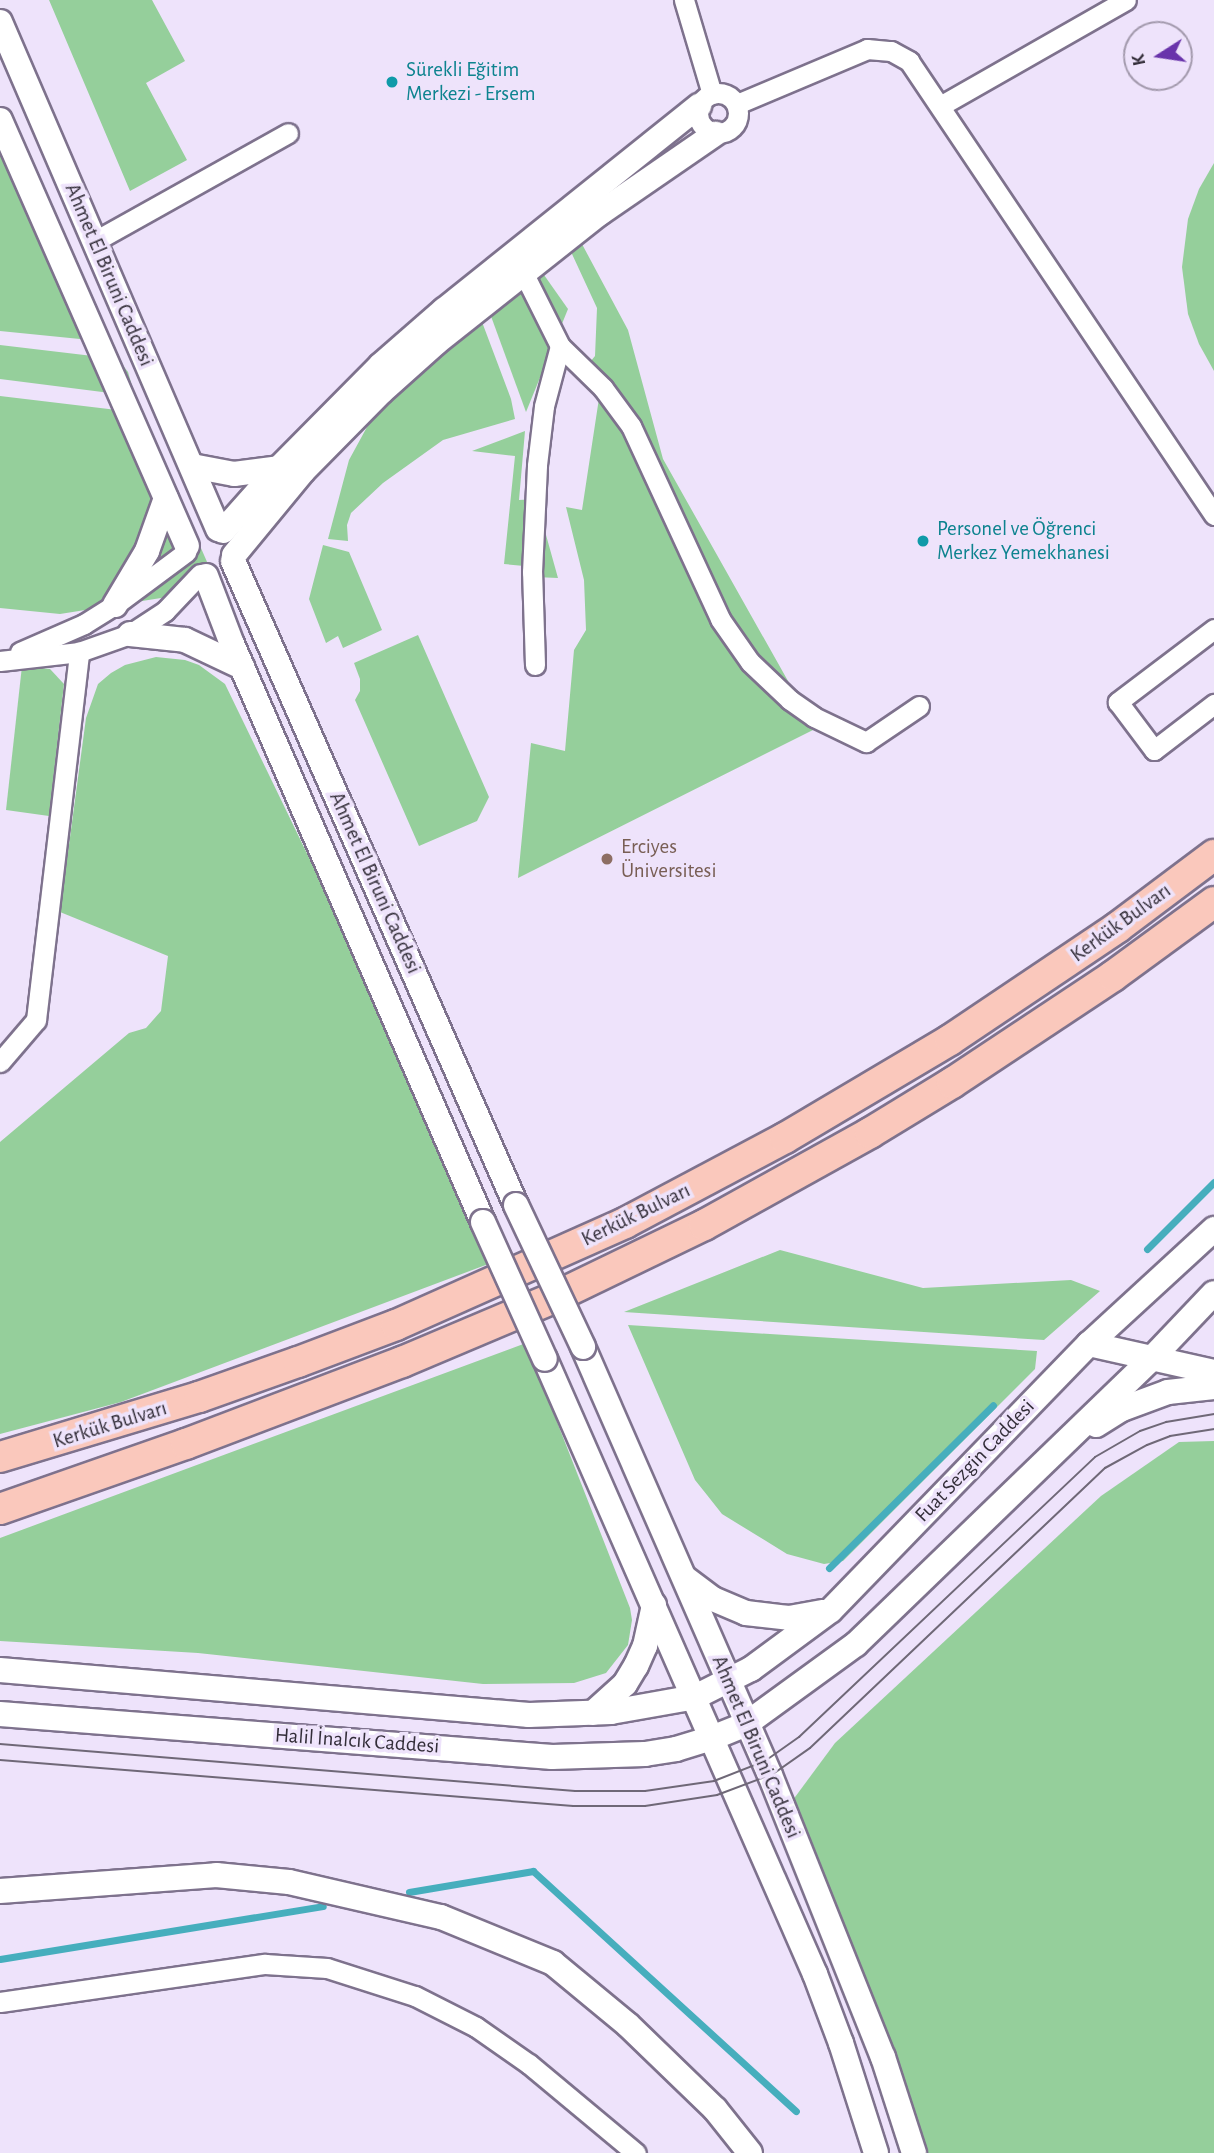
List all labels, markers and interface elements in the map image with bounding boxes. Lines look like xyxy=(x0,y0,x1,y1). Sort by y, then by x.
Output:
north arrow xyxy=(1123,21,1193,91)
text: K xyxy=(1128,53,1149,67)
place label: Sürekli Eğitim Merkezi - Ersem xyxy=(406,57,536,107)
marker: Sürekli Eğitim Merkezi - Ersem xyxy=(384,74,400,90)
street label: Ahmet El Biruni Caddesi xyxy=(59,180,159,370)
place label: Personel ve Öğrenci Merkez Yemekhanesi xyxy=(937,516,1110,566)
marker: Personel ve Öğrenci Merkez Yemekhanesi xyxy=(915,533,931,549)
street label: Ahmet El Biruni Caddesi xyxy=(324,788,426,978)
place label: Erciyes Üniversitesi xyxy=(621,834,716,884)
marker: Erciyes Üniversitesi xyxy=(599,851,615,867)
street label: Kerkük Bulvarı xyxy=(1066,878,1176,968)
street label: Kerkük Bulvarı xyxy=(578,1178,694,1252)
street label: Fuat Sezgin Caddesi xyxy=(910,1394,1040,1528)
street label: Kerkük Bulvarı xyxy=(50,1396,170,1454)
street label: Ahmet El Biruni Caddesi xyxy=(706,1652,806,1842)
street label: Halil İnalcık Caddesi xyxy=(274,1723,440,1759)

